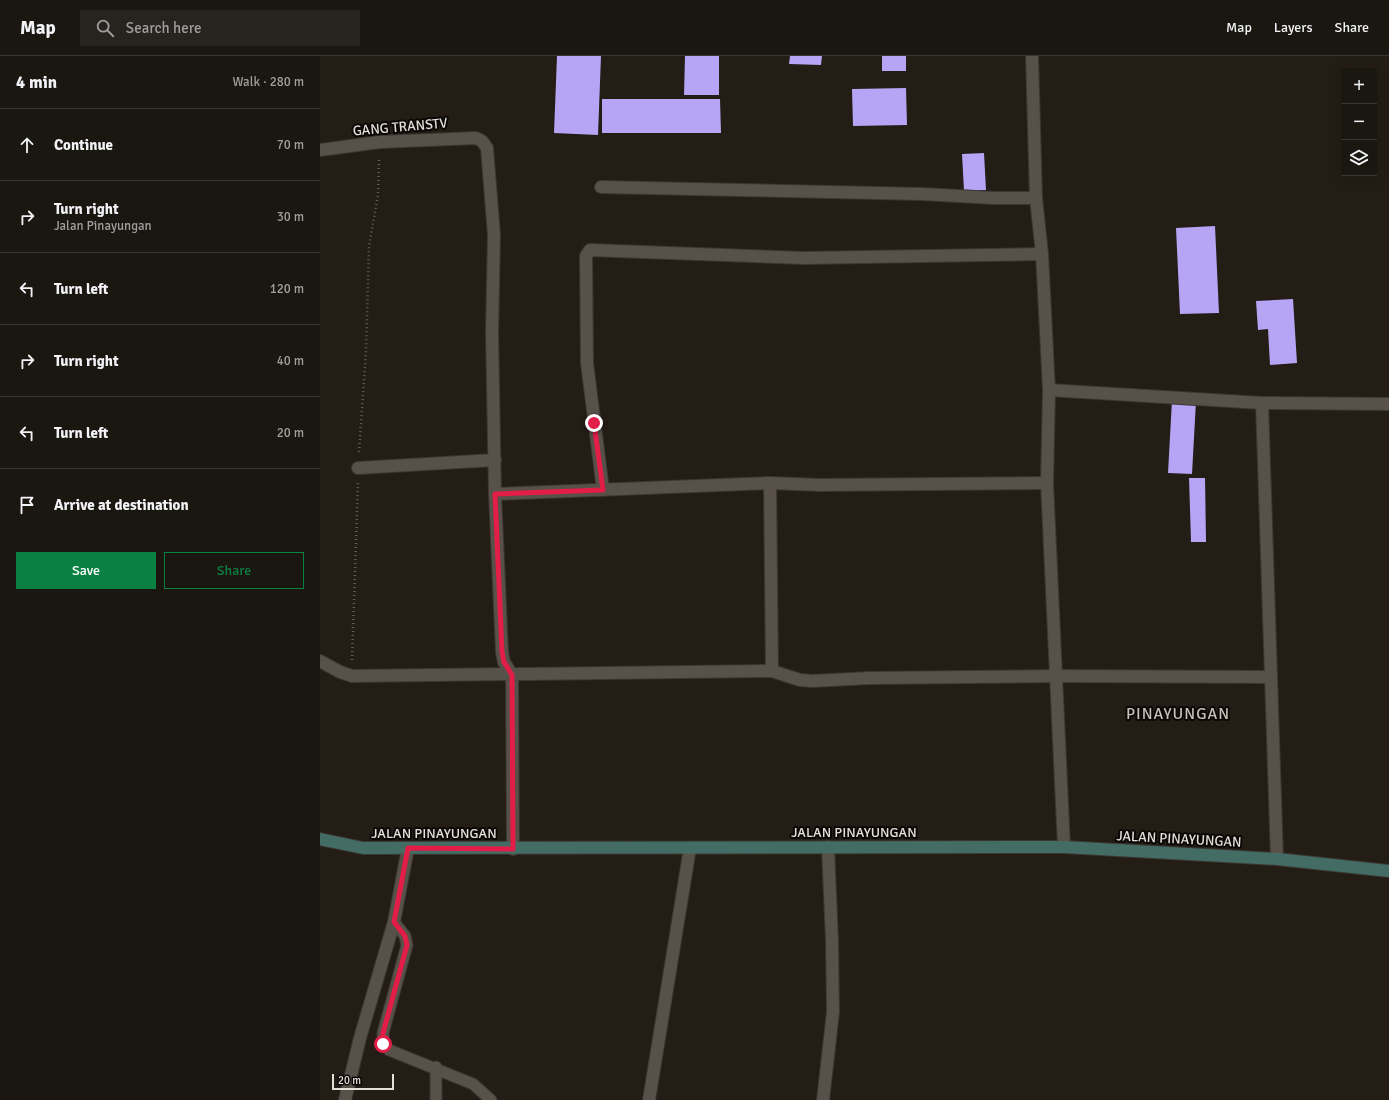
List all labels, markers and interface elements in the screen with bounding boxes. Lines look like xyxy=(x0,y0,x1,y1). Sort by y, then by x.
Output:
search box xyxy=(80,10,360,46)
text: Map xyxy=(20,16,56,40)
icon: search xyxy=(94,17,116,39)
text: Search here xyxy=(126,19,201,37)
text: Map xyxy=(1226,19,1252,36)
text: Layers xyxy=(1274,19,1313,36)
text: Share xyxy=(1335,19,1369,36)
map controls xyxy=(1341,68,1377,176)
button: + xyxy=(1341,68,1377,104)
text: 4 min xyxy=(16,72,57,93)
text: Walk · 280 m xyxy=(233,74,304,90)
button: − xyxy=(1341,104,1377,140)
street label: GANG TRANSTV xyxy=(352,114,448,140)
icon: ahead xyxy=(16,134,38,156)
text: Continue xyxy=(54,136,113,154)
text: 70 m xyxy=(277,137,304,153)
button: layers xyxy=(1341,140,1377,176)
text: Turn right xyxy=(54,200,119,218)
icon: right xyxy=(16,206,38,228)
text: 30 m xyxy=(277,209,304,225)
text: Jalan Pinayungan xyxy=(54,218,152,234)
icon: left xyxy=(16,278,38,300)
text: Turn left xyxy=(54,280,108,298)
text: 120 m xyxy=(270,281,304,297)
icon: right xyxy=(16,350,38,372)
text: Turn right xyxy=(54,352,119,370)
text: 40 m xyxy=(277,353,304,369)
route end xyxy=(585,414,603,432)
icon: left xyxy=(16,422,38,444)
text: Turn left xyxy=(54,424,108,442)
text: 20 m xyxy=(277,425,304,441)
icon: arrive xyxy=(16,494,38,516)
text: Arrive at destination xyxy=(54,496,189,514)
button: Save xyxy=(16,552,156,589)
button: Share xyxy=(164,552,304,589)
district label: PINAYUNGAN xyxy=(1126,704,1230,724)
street label: JALAN PINAYUNGAN xyxy=(791,824,917,841)
street label: JALAN PINAYUNGAN xyxy=(371,825,497,842)
street label: JALAN PINAYUNGAN xyxy=(1116,827,1242,851)
route start xyxy=(374,1035,392,1053)
scale bar xyxy=(332,1072,394,1091)
text: 20 m xyxy=(338,1074,361,1087)

